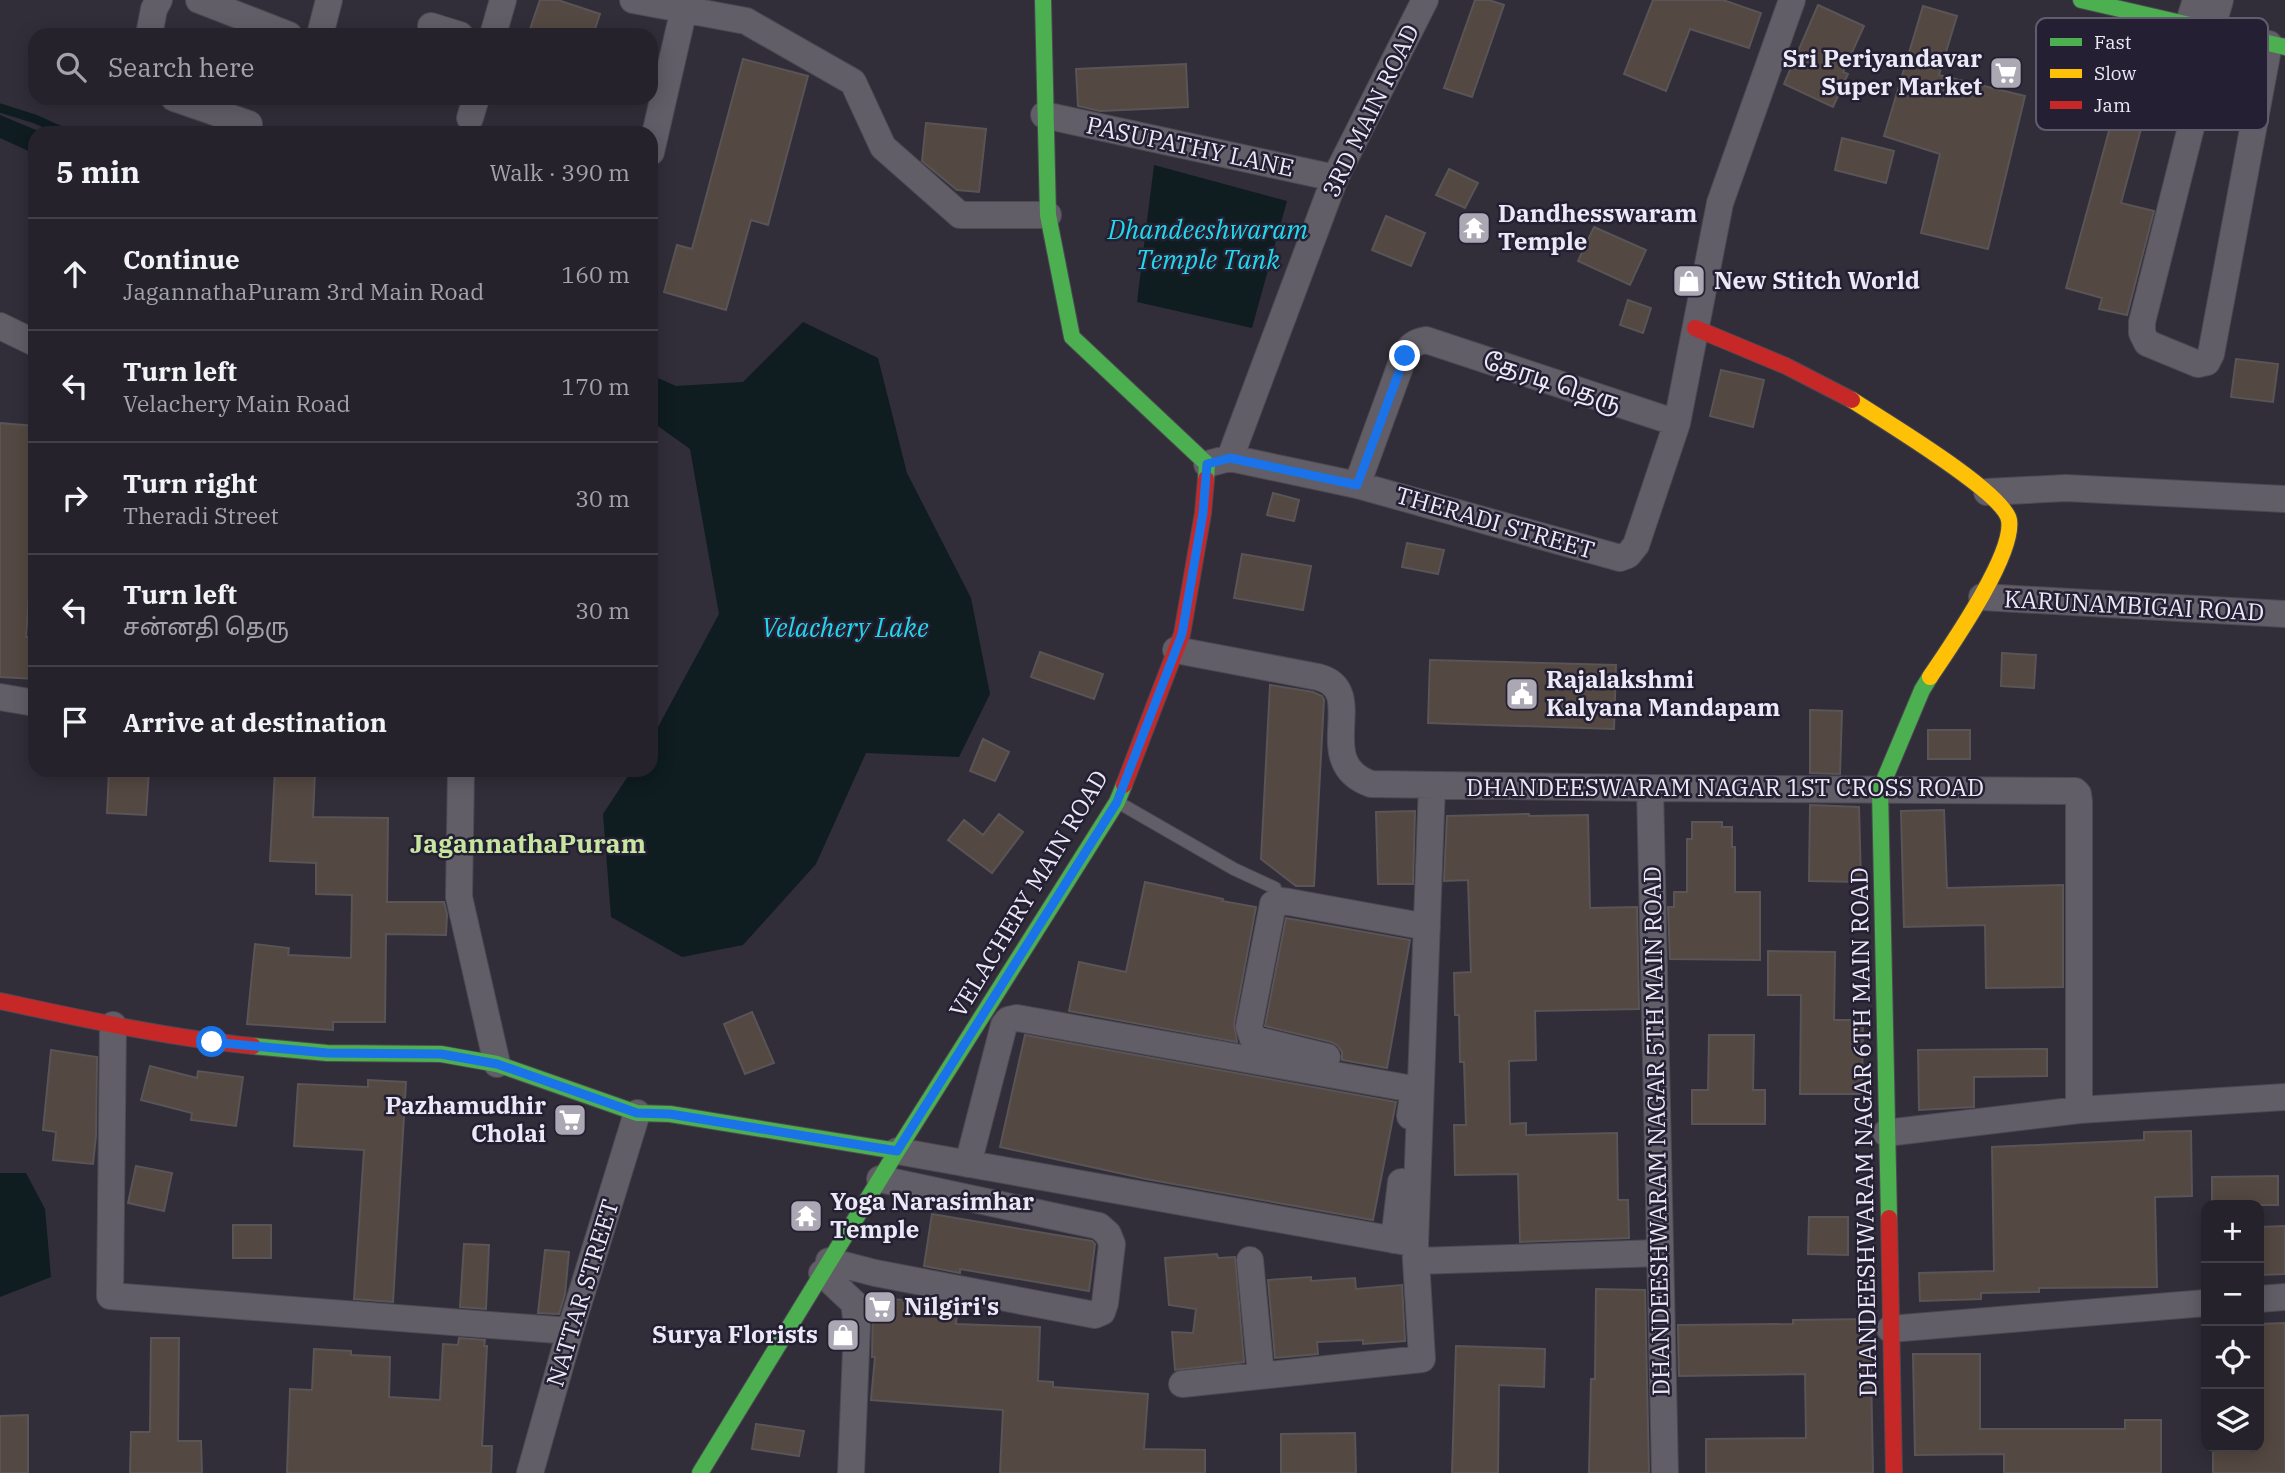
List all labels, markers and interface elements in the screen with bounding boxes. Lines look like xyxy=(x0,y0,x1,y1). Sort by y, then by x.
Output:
legend xyxy=(2036,18,2268,130)
street label: 3RD MAIN ROAD xyxy=(1314,19,1426,202)
search box xyxy=(28,28,658,105)
text: Fast xyxy=(2094,30,2132,54)
place label: Sri Periyandavar Super Market xyxy=(1783,42,1982,102)
icon: search xyxy=(52,48,90,86)
text: Search here xyxy=(108,50,254,84)
supermarket icon: Sri Periyandavar Super Market xyxy=(1987,54,2025,92)
text: Slow xyxy=(2094,61,2136,85)
text: Jam xyxy=(2094,93,2131,117)
street label: PASUPATHY LANE xyxy=(1083,108,1297,184)
text: 5 min xyxy=(56,152,140,191)
text: Walk · 390 m xyxy=(489,157,630,187)
place label: Dandhesswaram Temple xyxy=(1498,197,1697,257)
temple icon: Dandhesswaram Temple xyxy=(1455,209,1493,247)
water label: Dhandeeshwaram Temple Tank xyxy=(1107,212,1308,276)
text: Continue xyxy=(123,242,240,276)
icon: ahead xyxy=(56,255,94,293)
text: 160 m xyxy=(561,259,630,289)
shop icon: New Stitch World xyxy=(1670,262,1708,300)
place label: New Stitch World xyxy=(1714,264,1920,296)
text: JagannathaPuram 3rd Main Road xyxy=(123,276,484,306)
route end xyxy=(1389,340,1420,371)
street label: தேரடி தெரு xyxy=(1479,344,1626,419)
text: Turn left xyxy=(123,354,237,388)
icon: left xyxy=(56,367,94,405)
text: 170 m xyxy=(561,371,630,401)
text: Velachery Main Road xyxy=(123,388,351,418)
text: Turn right xyxy=(123,466,257,500)
street label: THERADI STREET xyxy=(1392,478,1598,566)
icon: right xyxy=(56,479,94,517)
text: 30 m xyxy=(575,483,630,513)
text: Theradi Street xyxy=(123,500,279,530)
text: Turn left xyxy=(123,577,237,611)
street label: KARUNAMBIGAI ROAD xyxy=(2003,582,2265,628)
icon: left xyxy=(56,591,94,629)
text: 30 m xyxy=(575,595,630,625)
water label: Velachery Lake xyxy=(761,610,929,644)
text: சன்னதி தெரு xyxy=(123,611,289,641)
place label: Rajalakshmi Kalyana Mandapam xyxy=(1546,663,1780,723)
public building icon: Rajalakshmi Kalyana Mandapam xyxy=(1503,675,1541,713)
icon: arrive xyxy=(56,703,94,741)
text: Arrive at destination xyxy=(123,705,387,739)
street label: VELACHERY MAIN ROAD xyxy=(941,764,1115,1023)
street label: DHANDEESWARAM NAGAR 1ST CROSS ROAD xyxy=(1466,771,1984,803)
district label: JagannathaPuram xyxy=(410,826,646,860)
street label: DHANDEESHWARAM NAGAR 5TH MAIN ROAD xyxy=(1635,866,1677,1396)
street label: DHANDEESHWARAM NAGAR 6TH MAIN ROAD xyxy=(1842,867,1884,1397)
route start xyxy=(196,1026,227,1057)
place label: Pazhamudhir Cholai xyxy=(385,1089,546,1149)
supermarket icon: Pazhamudhir Cholai xyxy=(551,1101,589,1139)
place label: Yoga Narasimhar Temple xyxy=(830,1185,1034,1245)
street label: NATTAR STREET xyxy=(538,1195,626,1390)
temple icon: Yoga Narasimhar Temple xyxy=(787,1197,825,1235)
map controls xyxy=(2201,1200,2264,1452)
button: + xyxy=(2201,1200,2264,1263)
button: − xyxy=(2201,1263,2264,1326)
supermarket icon: Nilgiri's xyxy=(861,1288,899,1326)
place label: Nilgiri's xyxy=(904,1290,999,1322)
shop icon: Surya Florists xyxy=(824,1316,862,1354)
place label: Surya Florists xyxy=(652,1318,818,1350)
button: locate xyxy=(2201,1326,2264,1389)
button: layers xyxy=(2201,1389,2264,1452)

